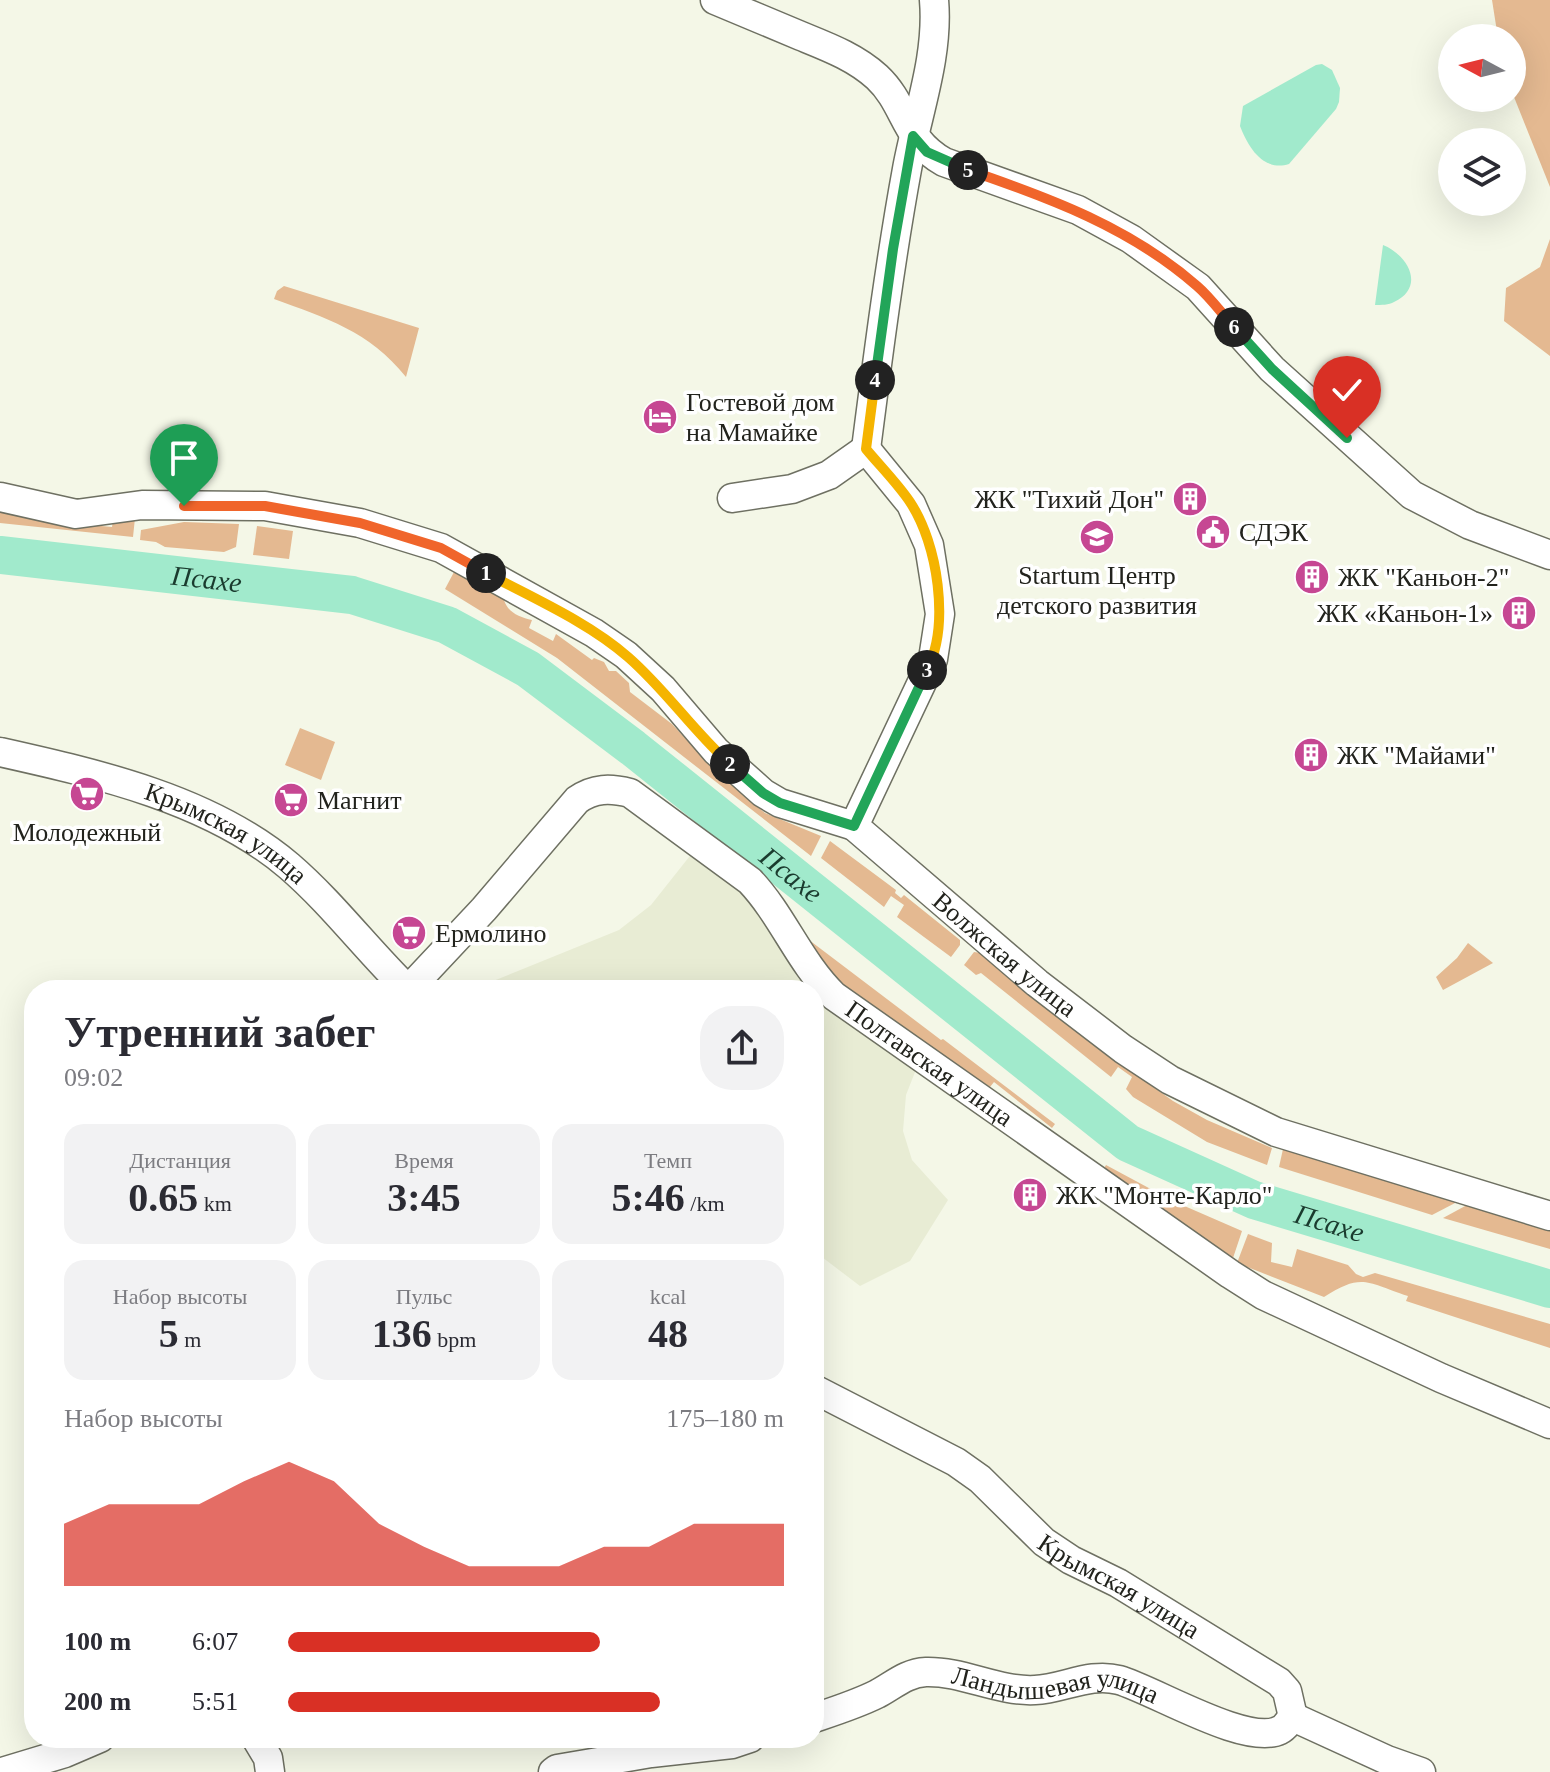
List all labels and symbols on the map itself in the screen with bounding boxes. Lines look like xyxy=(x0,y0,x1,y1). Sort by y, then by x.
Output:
north arrow xyxy=(1438,24,1526,112)
pin: 5 xyxy=(948,150,988,190)
pin: 6 xyxy=(1214,307,1254,347)
pin xyxy=(1313,356,1381,438)
pin: 4 xyxy=(855,360,895,400)
place label: Гостевой дом на Мамайке xyxy=(686,388,835,447)
hotel icon: Гостевой дом на Мамайке xyxy=(641,398,679,436)
pin xyxy=(150,424,218,506)
building icon: ЖК "Тихий Дон" xyxy=(1171,480,1209,518)
place label: ЖК "Тихий Дон" xyxy=(975,485,1164,514)
public building icon: СДЭК xyxy=(1194,513,1232,551)
school or university icon: Startum Центр детского развития xyxy=(1078,518,1116,556)
place label: СДЭК xyxy=(1239,518,1309,547)
pin: 1 xyxy=(466,553,506,593)
building icon: ЖК "Каньон-2" xyxy=(1293,558,1331,596)
water label: Псахе xyxy=(169,559,244,598)
place label: Startum Центр детского развития xyxy=(997,561,1197,620)
place label: ЖК "Каньон-2" xyxy=(1338,563,1509,592)
building icon: ЖК «Каньон-1» xyxy=(1500,594,1538,632)
place label: ЖК «Каньон-1» xyxy=(1317,599,1493,628)
pin: 3 xyxy=(907,650,947,690)
building icon: ЖК "Майами" xyxy=(1292,736,1330,774)
place label: ЖК "Майами" xyxy=(1337,741,1496,770)
pin: 2 xyxy=(710,744,750,784)
supermarket icon: Молодежный xyxy=(68,775,106,813)
street label: Крымская улица xyxy=(141,777,313,890)
supermarket icon: Магнит xyxy=(272,781,310,819)
place label: Магнит xyxy=(317,786,402,815)
place label: Молодежный xyxy=(13,818,161,847)
water label: Псахе xyxy=(753,840,828,909)
street label: Волжская улица xyxy=(927,886,1083,1023)
supermarket icon: Ермолино xyxy=(390,914,428,952)
place label: Ермолино xyxy=(435,919,546,948)
street label: Полтавская улица xyxy=(840,995,1019,1132)
building icon: ЖК "Монте-Карло" xyxy=(1011,1176,1049,1214)
place label: ЖК "Монте-Карло" xyxy=(1056,1181,1272,1210)
water label: Псахе xyxy=(1290,1198,1368,1248)
street label: Крымская улица xyxy=(1032,1528,1205,1645)
street label: Ландышевая улица xyxy=(949,1661,1164,1710)

